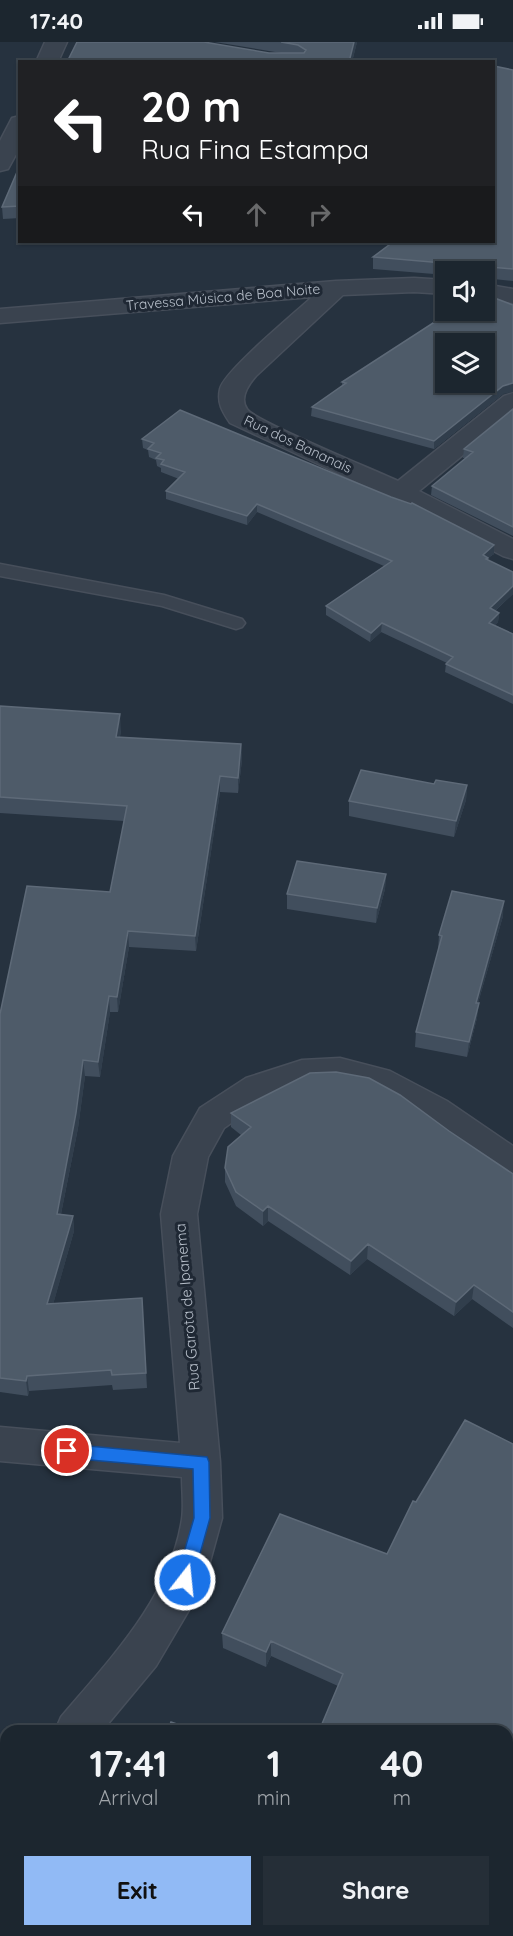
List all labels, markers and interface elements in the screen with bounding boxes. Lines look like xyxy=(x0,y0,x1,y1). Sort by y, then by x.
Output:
text: 17:40 xyxy=(30,7,83,35)
text: 20 m xyxy=(141,80,241,133)
icon: left xyxy=(42,84,120,162)
text: Rua Fina Estampa xyxy=(141,132,369,166)
icon: left xyxy=(177,198,210,231)
icon: ahead xyxy=(240,198,273,231)
icon: right xyxy=(303,198,336,231)
map controls xyxy=(435,261,495,393)
button: sound xyxy=(435,261,495,321)
street label: Travessa Música de Boa Noite xyxy=(125,280,321,314)
button: layers xyxy=(435,333,495,393)
street label: Rua dos Bananais xyxy=(241,411,355,477)
street label: Rua Garota de Ipanema xyxy=(170,1223,204,1391)
pin xyxy=(41,1425,92,1476)
icon: arrive xyxy=(50,1434,83,1467)
position arrow xyxy=(153,1548,217,1612)
text: 17:41 xyxy=(89,1741,167,1786)
text: 1 xyxy=(267,1741,281,1786)
text: 40 xyxy=(380,1741,423,1786)
text: Arrival xyxy=(98,1785,158,1810)
text: min xyxy=(257,1785,291,1810)
text: m xyxy=(393,1785,411,1810)
button: Exit xyxy=(24,1856,251,1925)
button: Share xyxy=(263,1856,489,1925)

